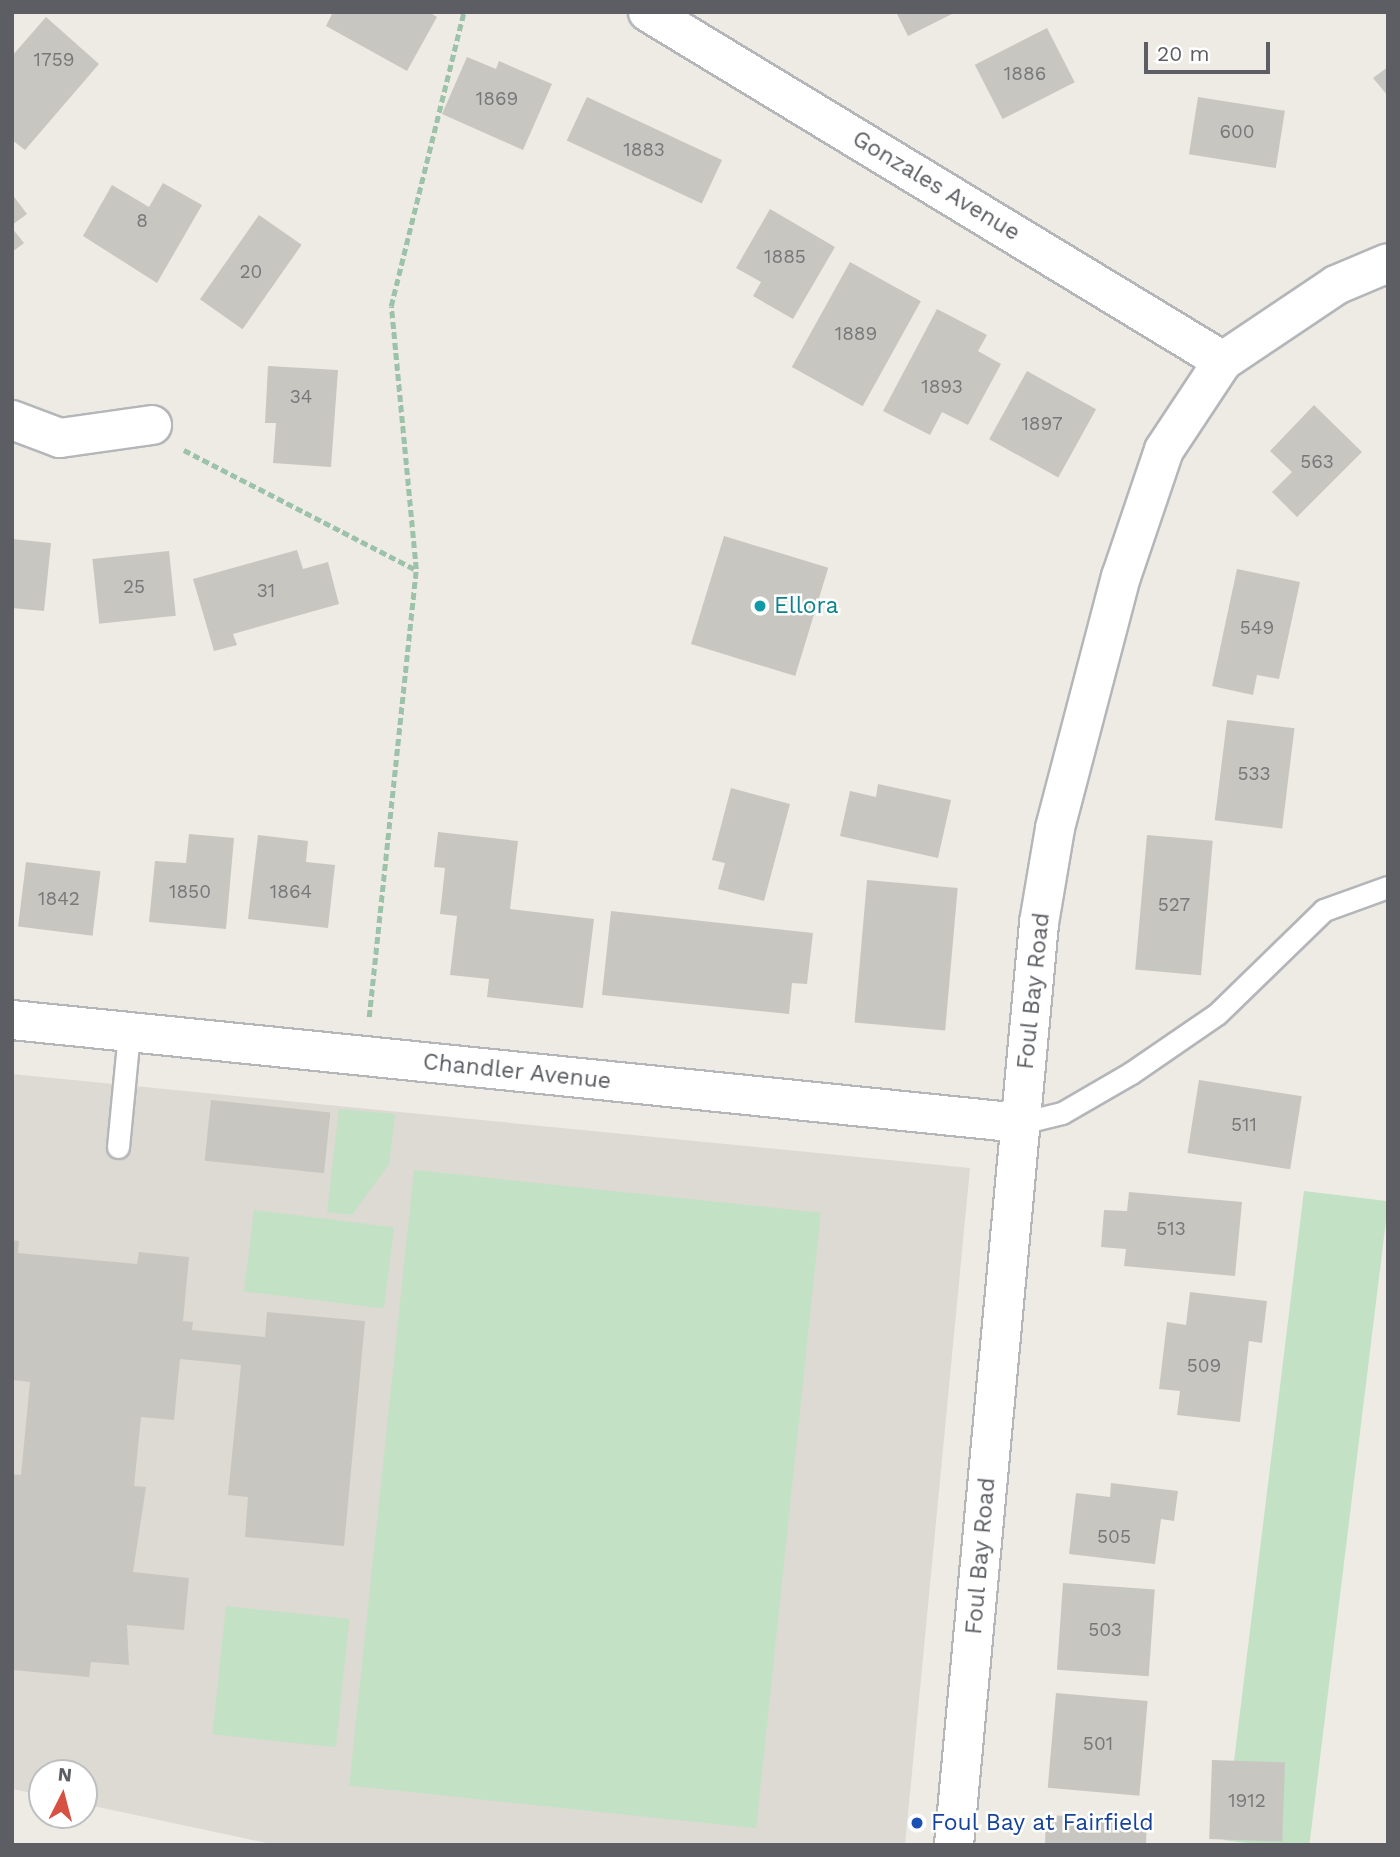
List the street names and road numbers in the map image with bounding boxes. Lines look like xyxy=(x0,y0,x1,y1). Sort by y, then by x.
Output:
street label: Gonzales Avenue xyxy=(847,125,1025,247)
street label: Foul Bay Road xyxy=(1012,911,1056,1071)
street label: Chandler Avenue xyxy=(421,1048,613,1096)
street label: Foul Bay Road xyxy=(960,1476,1002,1636)

